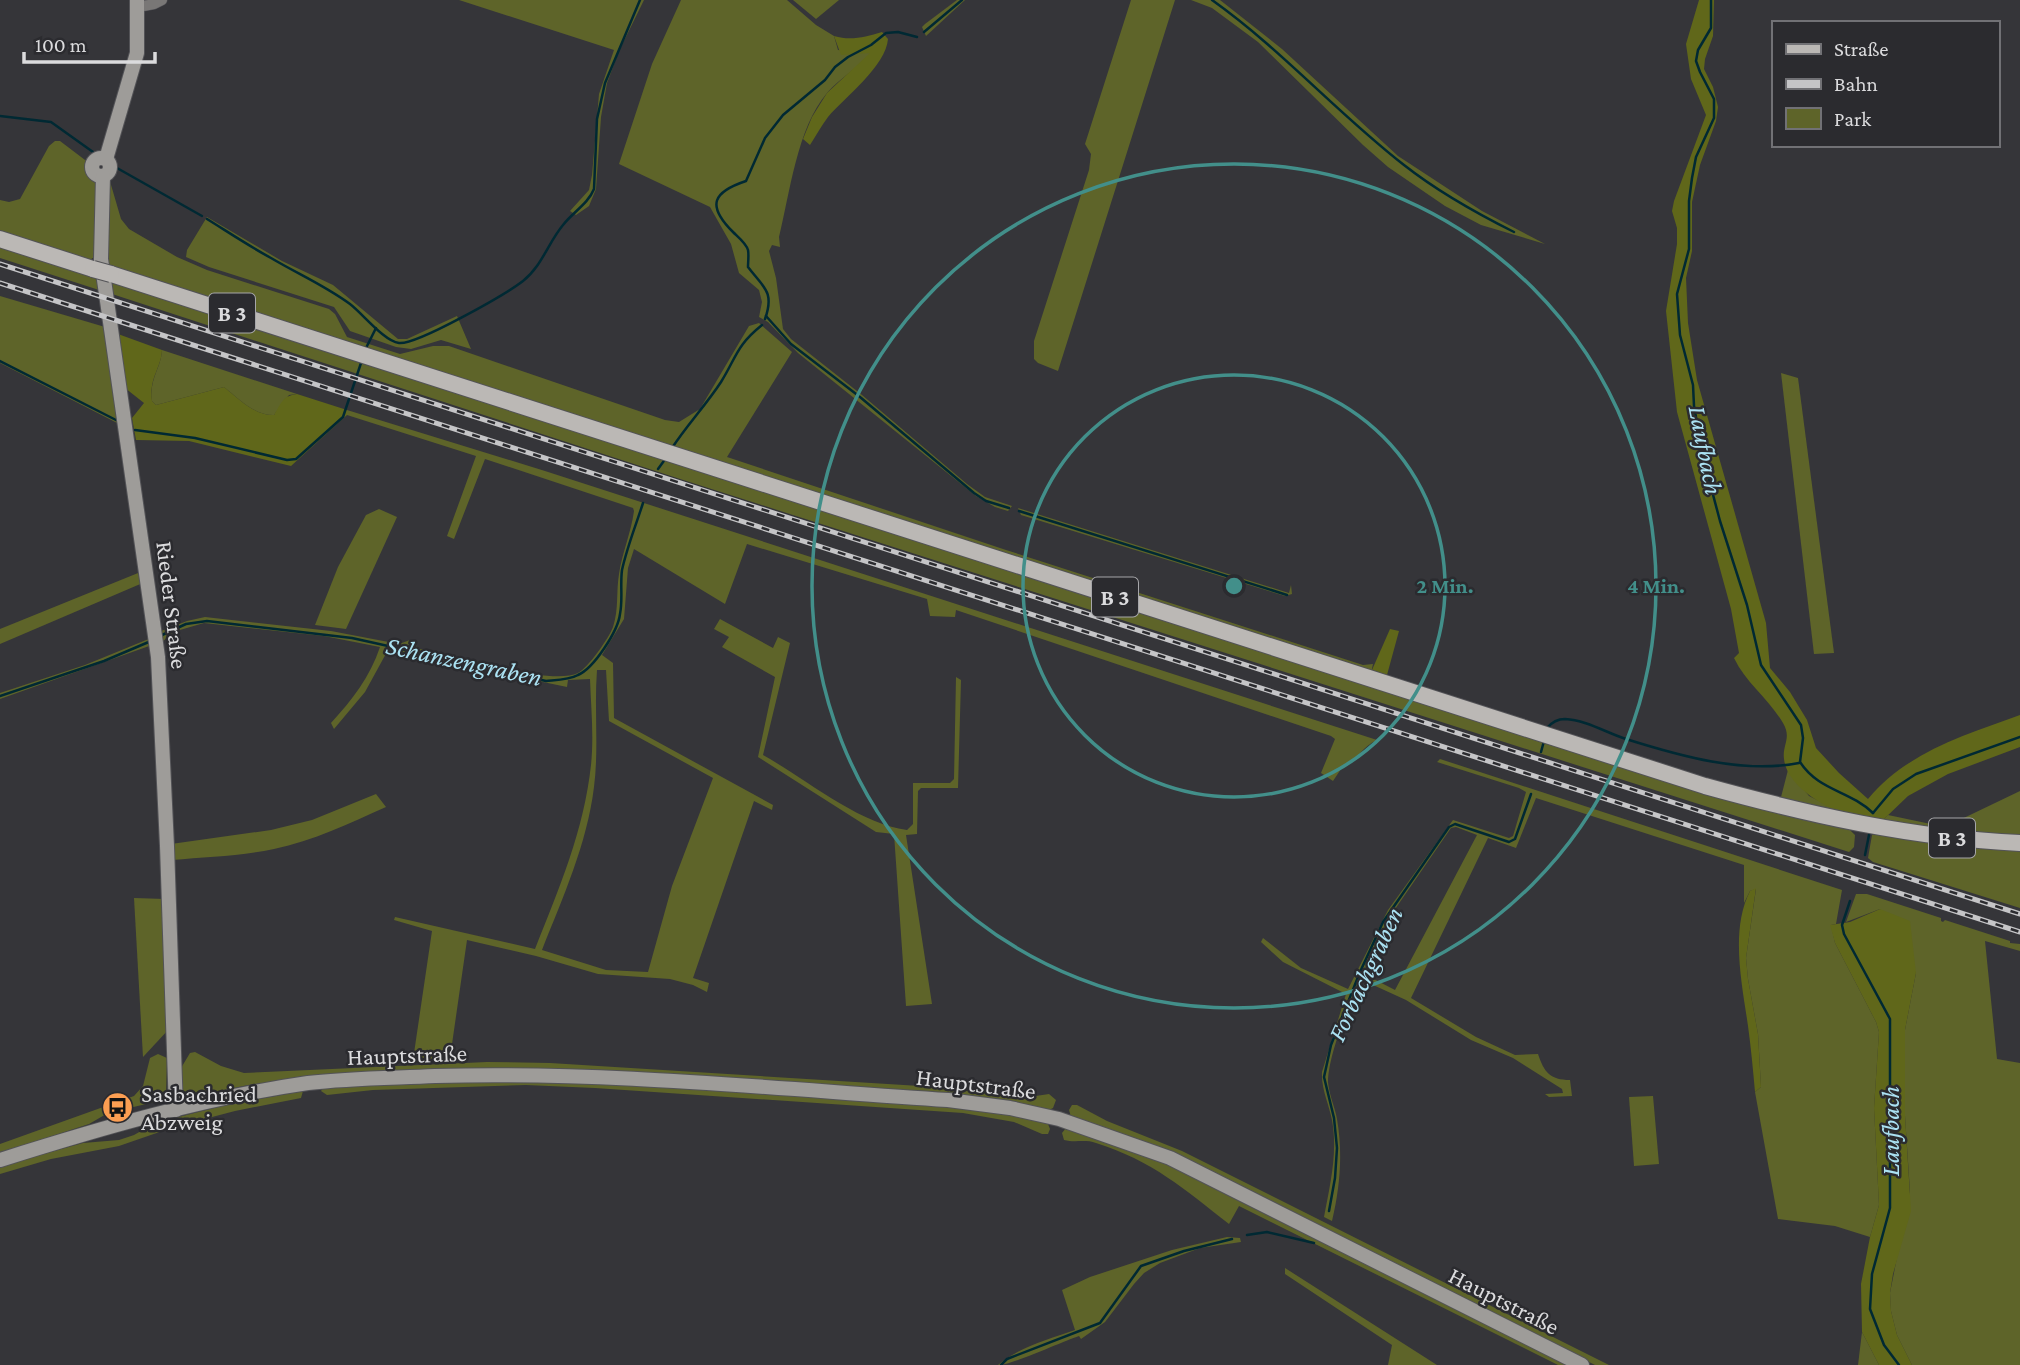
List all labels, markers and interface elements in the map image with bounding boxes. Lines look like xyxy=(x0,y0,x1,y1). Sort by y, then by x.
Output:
scale bar xyxy=(24,21,156,65)
legend xyxy=(1772,21,1999,147)
text: 100 m xyxy=(35,33,87,57)
text: Straße xyxy=(1834,37,1888,61)
text: Bahn xyxy=(1834,72,1878,96)
text: Park xyxy=(1834,107,1871,131)
road number: B 3 xyxy=(209,294,255,332)
water label: Laufbach xyxy=(1683,403,1728,497)
street label: Rieder Straße xyxy=(151,539,194,670)
centre of rings xyxy=(1222,574,1246,598)
text: 2 Min. xyxy=(1416,574,1474,598)
text: 4 Min. xyxy=(1627,574,1685,598)
road number: B 3 xyxy=(1092,578,1138,617)
water label: Schanzengraben xyxy=(383,631,545,692)
road number: B 3 xyxy=(1929,818,1975,858)
water label: Forbachgraben xyxy=(1322,903,1409,1046)
street label: Hauptstraße xyxy=(346,1039,468,1070)
street label: Hauptstraße xyxy=(915,1063,1037,1104)
place label: Sasbachried Abzweig xyxy=(141,1080,257,1135)
water label: Laufbach xyxy=(1876,1086,1905,1176)
bus stop icon: Sasbachried Abzweig xyxy=(101,1091,135,1125)
street label: Hauptstraße xyxy=(1444,1261,1564,1340)

